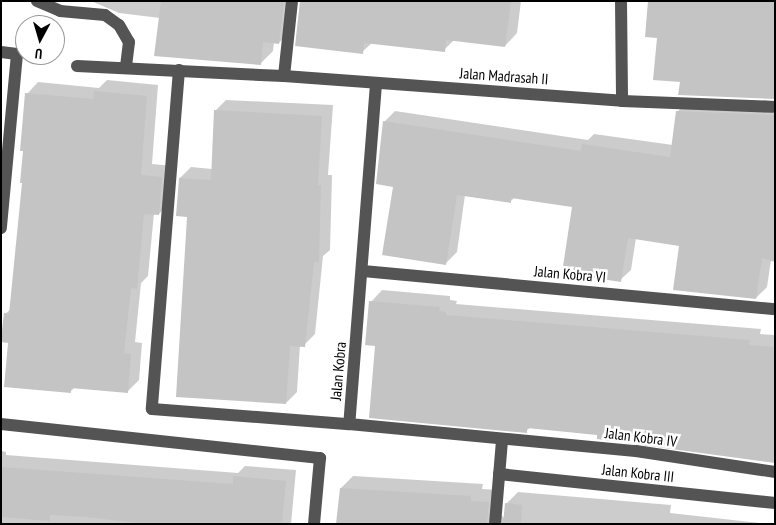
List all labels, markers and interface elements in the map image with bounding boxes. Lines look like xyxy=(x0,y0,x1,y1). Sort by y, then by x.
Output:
north arrow xyxy=(15,15,65,65)
text: U xyxy=(34,45,43,63)
street label: Jalan Madrasah II xyxy=(459,64,549,88)
street label: Jalan Kobra VI xyxy=(533,262,607,286)
street label: Jalan Kobra xyxy=(326,341,350,401)
street label: Jalan Kobra IV xyxy=(604,424,678,450)
street label: Jalan Kobra III xyxy=(601,460,675,486)

